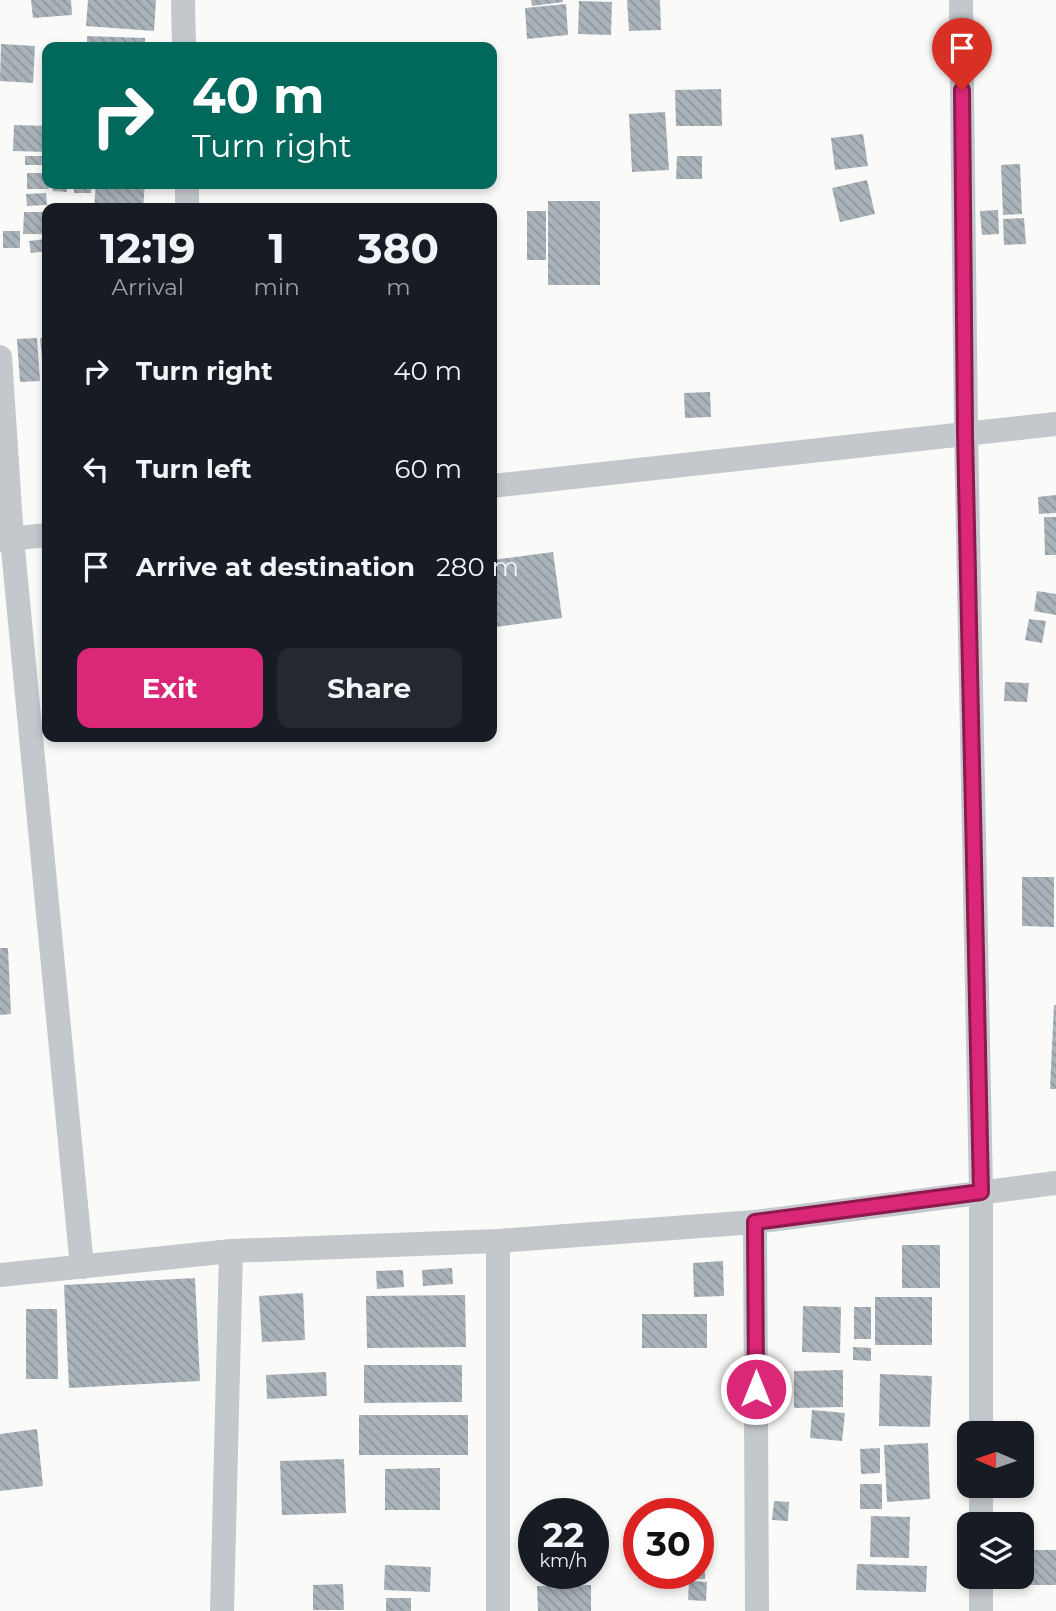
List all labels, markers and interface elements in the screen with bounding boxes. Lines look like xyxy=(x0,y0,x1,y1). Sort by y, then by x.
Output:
pin xyxy=(932,18,992,90)
icon: arrive xyxy=(943,29,981,67)
text: 40 m xyxy=(192,66,324,125)
icon: right xyxy=(77,70,168,161)
text: Turn right xyxy=(192,126,352,165)
text: 12:19 xyxy=(100,222,196,274)
text: 1 xyxy=(268,222,285,274)
text: 380 xyxy=(358,222,439,274)
text: Arrival xyxy=(112,273,184,301)
text: min xyxy=(254,273,300,301)
text: m xyxy=(386,273,411,301)
icon: right xyxy=(77,352,115,390)
text: Turn right xyxy=(136,355,272,387)
text: 40 m xyxy=(393,355,462,387)
icon: left xyxy=(77,450,115,488)
text: Turn left xyxy=(136,453,252,485)
text: 60 m xyxy=(395,453,462,485)
icon: arrive xyxy=(77,548,115,586)
text: Arrive at destination xyxy=(136,551,415,583)
text: 280 m xyxy=(436,551,519,583)
button: Exit xyxy=(77,648,263,728)
button: Share xyxy=(277,648,462,728)
position arrow xyxy=(719,1352,793,1426)
north arrow xyxy=(957,1421,1034,1498)
map controls xyxy=(957,1421,1034,1589)
speed limit sign: 30 xyxy=(623,1498,714,1589)
button: layers xyxy=(957,1512,1034,1589)
text: 22 xyxy=(543,1513,584,1556)
text: km/h xyxy=(539,1550,588,1572)

